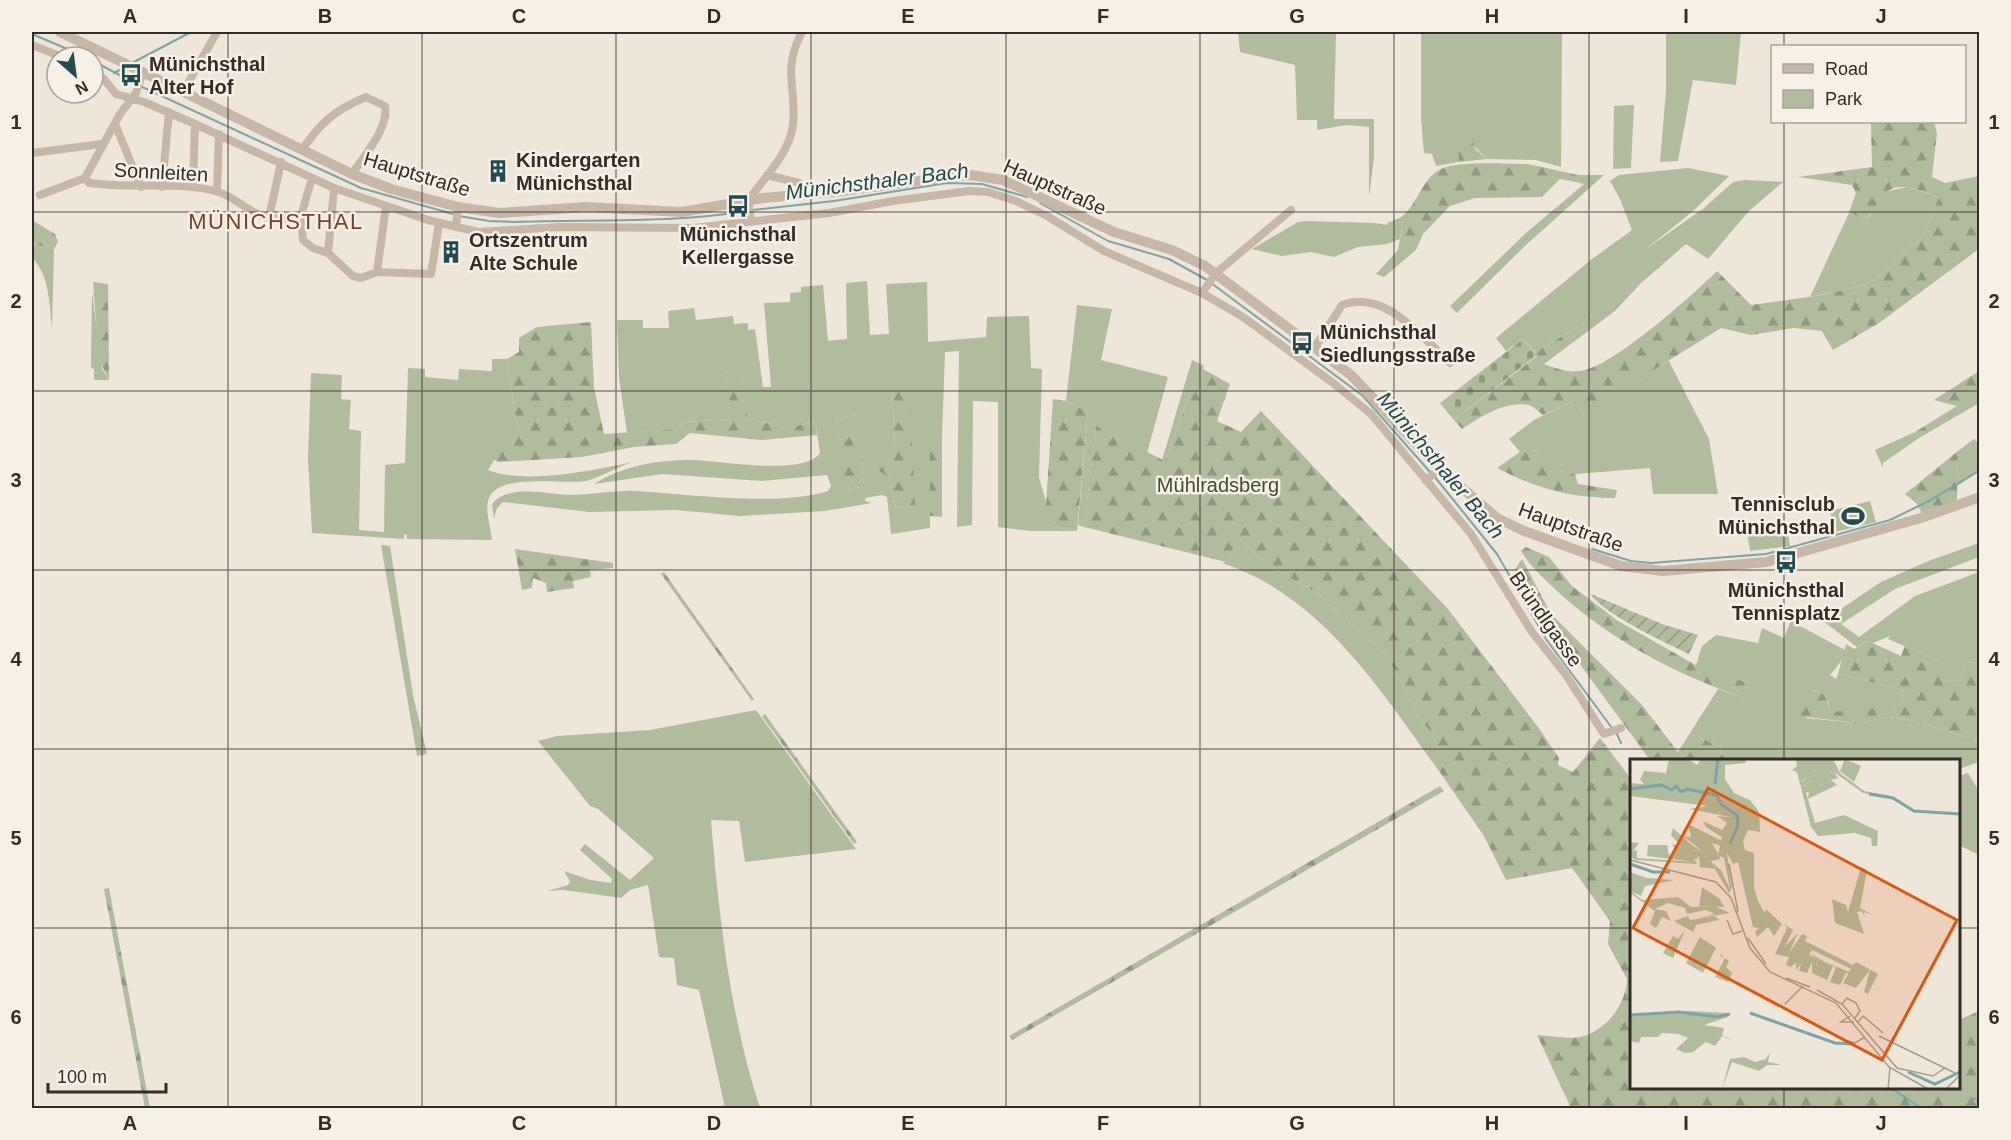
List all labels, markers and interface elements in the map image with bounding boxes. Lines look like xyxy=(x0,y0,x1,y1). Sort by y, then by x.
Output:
text: A xyxy=(123,5,137,27)
text: B xyxy=(318,5,332,27)
text: C xyxy=(512,5,526,27)
text: D xyxy=(707,5,721,27)
text: E xyxy=(901,5,915,27)
text: F xyxy=(1097,5,1109,27)
text: G xyxy=(1289,5,1305,27)
text: H xyxy=(1485,5,1499,27)
text: I xyxy=(1683,5,1689,27)
text: J xyxy=(1875,5,1887,27)
north arrow xyxy=(45,45,105,105)
legend xyxy=(1771,45,1966,123)
place label: Münichsthal Alter Hof xyxy=(149,53,266,98)
text: Road xyxy=(1825,59,1868,79)
bus stop icon: Münichsthal Alter Hof xyxy=(118,62,144,88)
text: N xyxy=(73,78,91,98)
text: Park xyxy=(1825,89,1863,109)
text: 1 xyxy=(10,111,22,133)
text: 1 xyxy=(1988,111,2000,133)
street label: Hauptstraße xyxy=(361,147,473,201)
place label: Kindergarten Münichsthal xyxy=(516,149,640,194)
street label: Hauptstraße xyxy=(1000,155,1110,219)
building icon: Kindergarten Münichsthal xyxy=(485,158,511,184)
water label: Münichsthaler Bach xyxy=(784,158,970,204)
street label: Sonnleiten xyxy=(113,159,209,185)
bus stop icon: Münichsthal Kellergasse xyxy=(725,193,751,219)
district label: MÜNICHSTHAL xyxy=(188,209,364,234)
place label: Münichsthal Kellergasse xyxy=(680,223,796,268)
place label: Ortszentrum Alte Schule xyxy=(469,229,588,274)
building icon: Ortszentrum Alte Schule xyxy=(438,239,464,265)
text: 2 xyxy=(10,290,22,312)
text: 2 xyxy=(1988,290,2000,312)
place label: Münichsthal Siedlungsstraße xyxy=(1320,321,1476,366)
bus stop icon: Münichsthal Siedlungsstraße xyxy=(1289,330,1315,356)
water label: Münichsthaler Bach xyxy=(1373,387,1509,543)
text: 3 xyxy=(10,469,22,491)
text: 3 xyxy=(1988,469,2000,491)
park label: Mühlradsberg xyxy=(1157,474,1279,496)
place label: Tennisclub Münichsthal xyxy=(1718,493,1835,538)
street label: Hauptstraße xyxy=(1516,498,1626,556)
sports icon: Tennisclub Münichsthal xyxy=(1840,503,1866,529)
bus stop icon: Münichsthal Tennisplatz xyxy=(1773,549,1799,575)
street label: Bründlgasse xyxy=(1505,567,1587,671)
place label: Münichsthal Tennisplatz xyxy=(1728,579,1844,624)
text: 4 xyxy=(10,648,22,670)
text: 4 xyxy=(1988,648,2000,670)
inset map xyxy=(1630,759,1960,1089)
text: 5 xyxy=(10,827,22,849)
text: 5 xyxy=(1988,827,2000,849)
text: 6 xyxy=(10,1006,22,1028)
text: 6 xyxy=(1988,1006,2000,1028)
scale bar xyxy=(48,1056,166,1094)
text: 100 m xyxy=(57,1067,107,1087)
text: A xyxy=(123,1112,137,1134)
text: B xyxy=(318,1112,332,1134)
text: C xyxy=(512,1112,526,1134)
text: D xyxy=(707,1112,721,1134)
text: E xyxy=(901,1112,915,1134)
text: F xyxy=(1097,1112,1109,1134)
text: G xyxy=(1289,1112,1305,1134)
text: H xyxy=(1485,1112,1499,1134)
text: I xyxy=(1683,1112,1689,1134)
text: J xyxy=(1875,1112,1887,1134)

